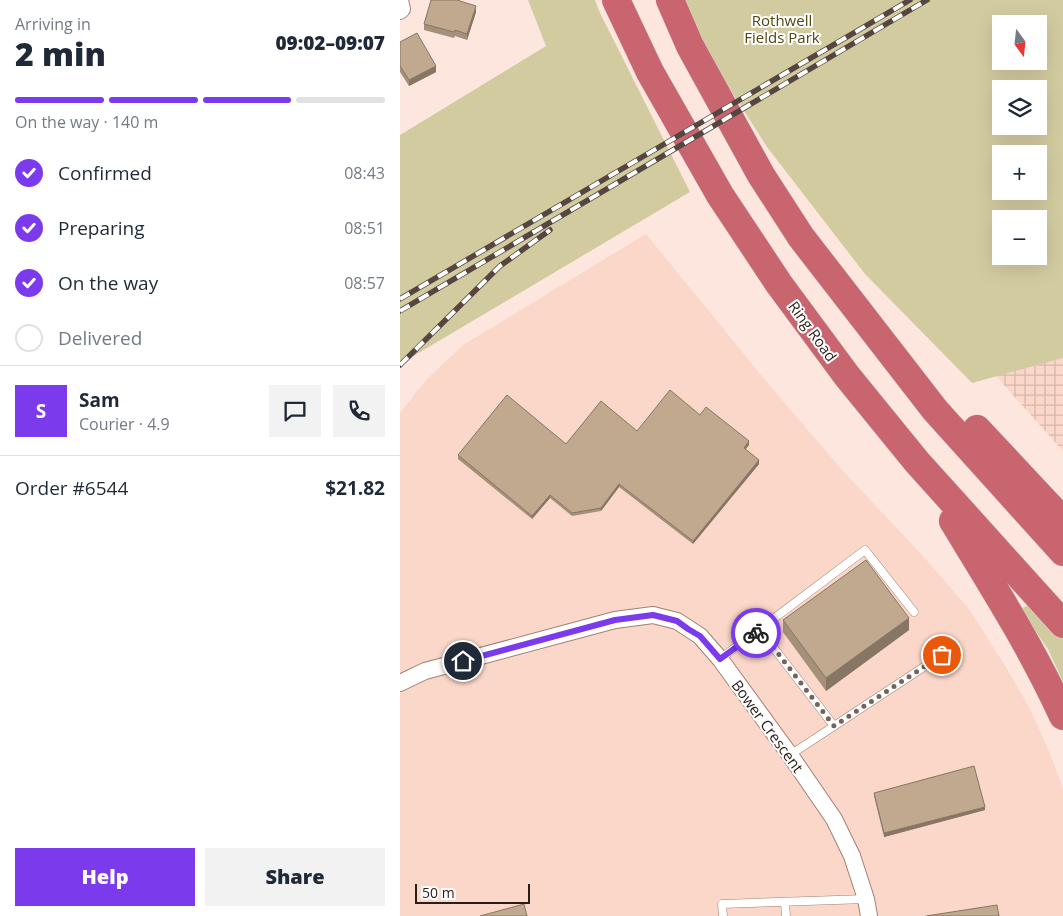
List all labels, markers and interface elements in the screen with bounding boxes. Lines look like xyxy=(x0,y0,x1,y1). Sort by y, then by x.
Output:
park label: Rothwell Fields Park xyxy=(744,10,820,47)
text: Arriving in xyxy=(15,13,91,35)
north arrow xyxy=(992,15,1048,70)
map controls xyxy=(992,15,1047,265)
text: 09:02–09:07 xyxy=(275,30,385,56)
text: 2 min xyxy=(15,32,106,75)
button: layers xyxy=(992,80,1047,135)
text: On the way · 140 m xyxy=(15,111,158,133)
button: + xyxy=(992,145,1047,200)
icon: check xyxy=(15,159,43,187)
text: Confirmed xyxy=(58,160,152,186)
text: 08:43 xyxy=(344,162,385,184)
button: − xyxy=(992,210,1047,265)
icon: check xyxy=(15,214,43,242)
text: Preparing xyxy=(58,215,145,241)
text: 08:51 xyxy=(344,217,385,239)
icon: check xyxy=(15,269,43,297)
text: On the way xyxy=(58,270,158,296)
text: 08:57 xyxy=(344,272,385,294)
street label: Ring Road xyxy=(784,297,842,365)
text: Delivered xyxy=(58,325,142,351)
button: chat xyxy=(269,385,321,437)
button: phone xyxy=(333,385,385,437)
text: Sam xyxy=(79,387,120,413)
text: S xyxy=(36,398,46,424)
text: Courier · 4.9 xyxy=(79,413,170,435)
text: Order #6544 xyxy=(15,475,128,501)
text: $21.82 xyxy=(325,475,385,501)
courier xyxy=(731,608,781,658)
icon: bike xyxy=(742,619,770,647)
pin xyxy=(921,634,963,676)
pin xyxy=(442,640,484,682)
icon: bag xyxy=(928,641,956,669)
icon: home xyxy=(449,647,477,675)
street label: Bower Crescent xyxy=(728,676,808,776)
button: Help xyxy=(15,848,195,906)
button: Share xyxy=(205,848,385,906)
scale bar xyxy=(415,881,530,904)
text: 50 m xyxy=(422,883,455,902)

